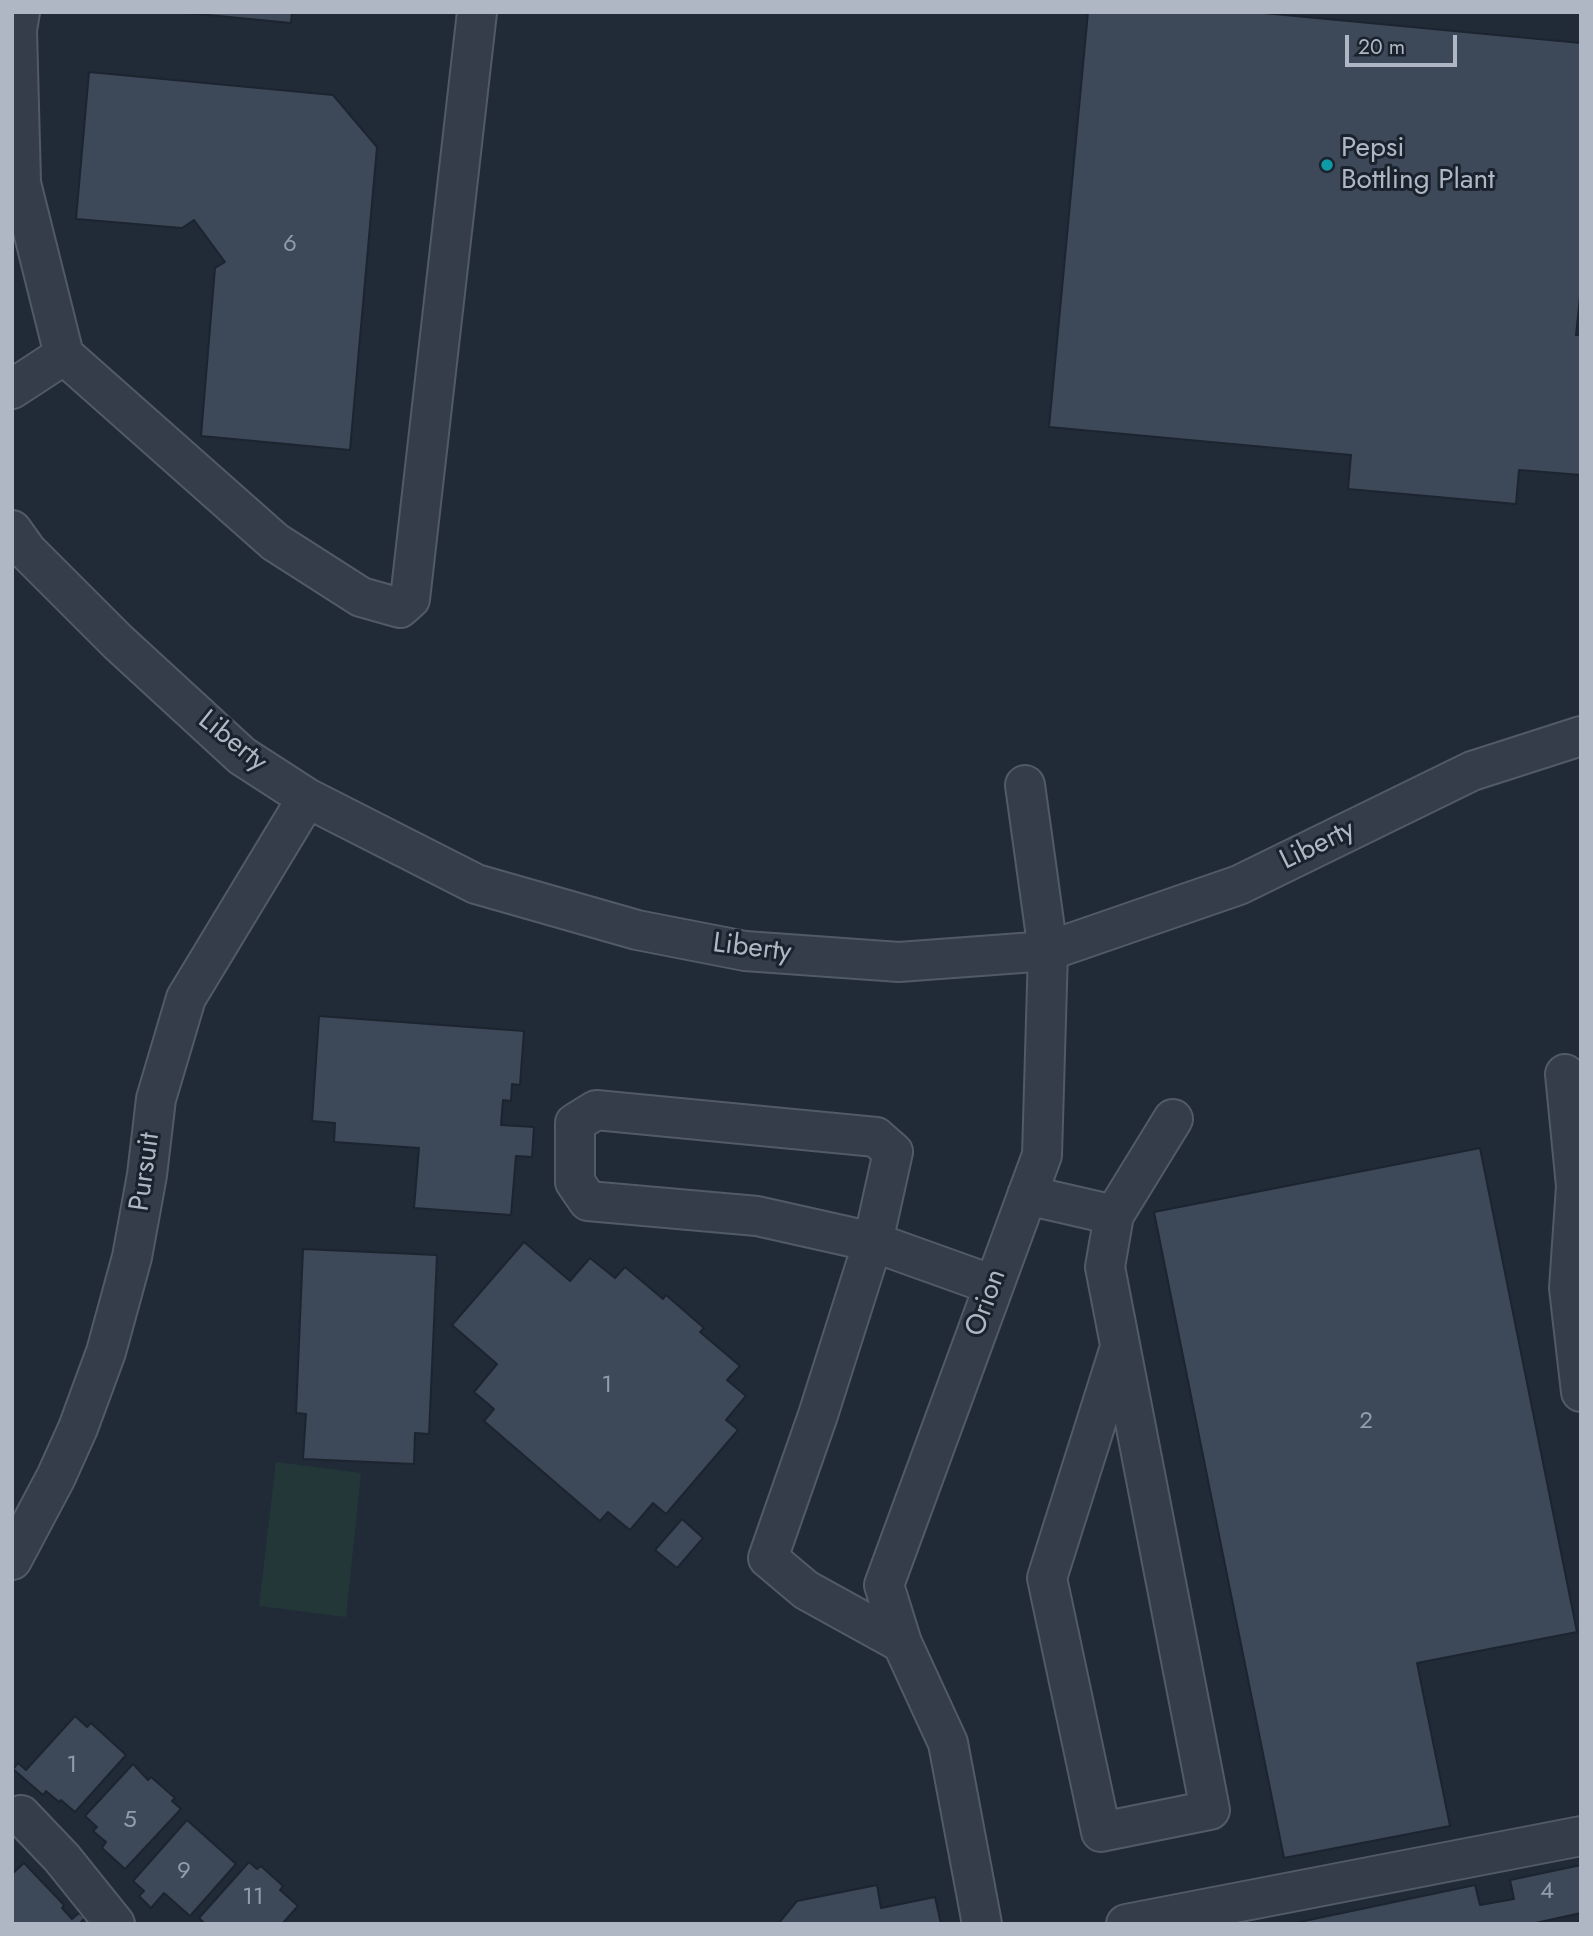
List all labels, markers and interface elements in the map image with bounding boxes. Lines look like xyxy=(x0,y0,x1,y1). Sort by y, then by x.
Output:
scale bar xyxy=(1348,21,1460,65)
text: 20 m xyxy=(1358,32,1405,62)
place label: Pepsi Bottling Plant xyxy=(1341,132,1495,198)
marker: Pepsi Bottling Plant xyxy=(1319,157,1335,173)
house number: 6 xyxy=(283,231,297,259)
street label: Liberty xyxy=(191,704,273,780)
street label: Liberty xyxy=(1275,814,1361,878)
street label: Liberty xyxy=(711,928,793,970)
street label: Pursuit xyxy=(124,1131,168,1213)
street label: Orion xyxy=(959,1265,1015,1341)
house number: 1 xyxy=(602,1372,612,1400)
house number: 2 xyxy=(1359,1408,1373,1436)
house number: 1 xyxy=(67,1752,77,1780)
house number: 5 xyxy=(123,1807,137,1835)
house number: 9 xyxy=(177,1858,191,1886)
house number: 4 xyxy=(1540,1878,1554,1906)
house number: 11 xyxy=(242,1884,264,1912)

